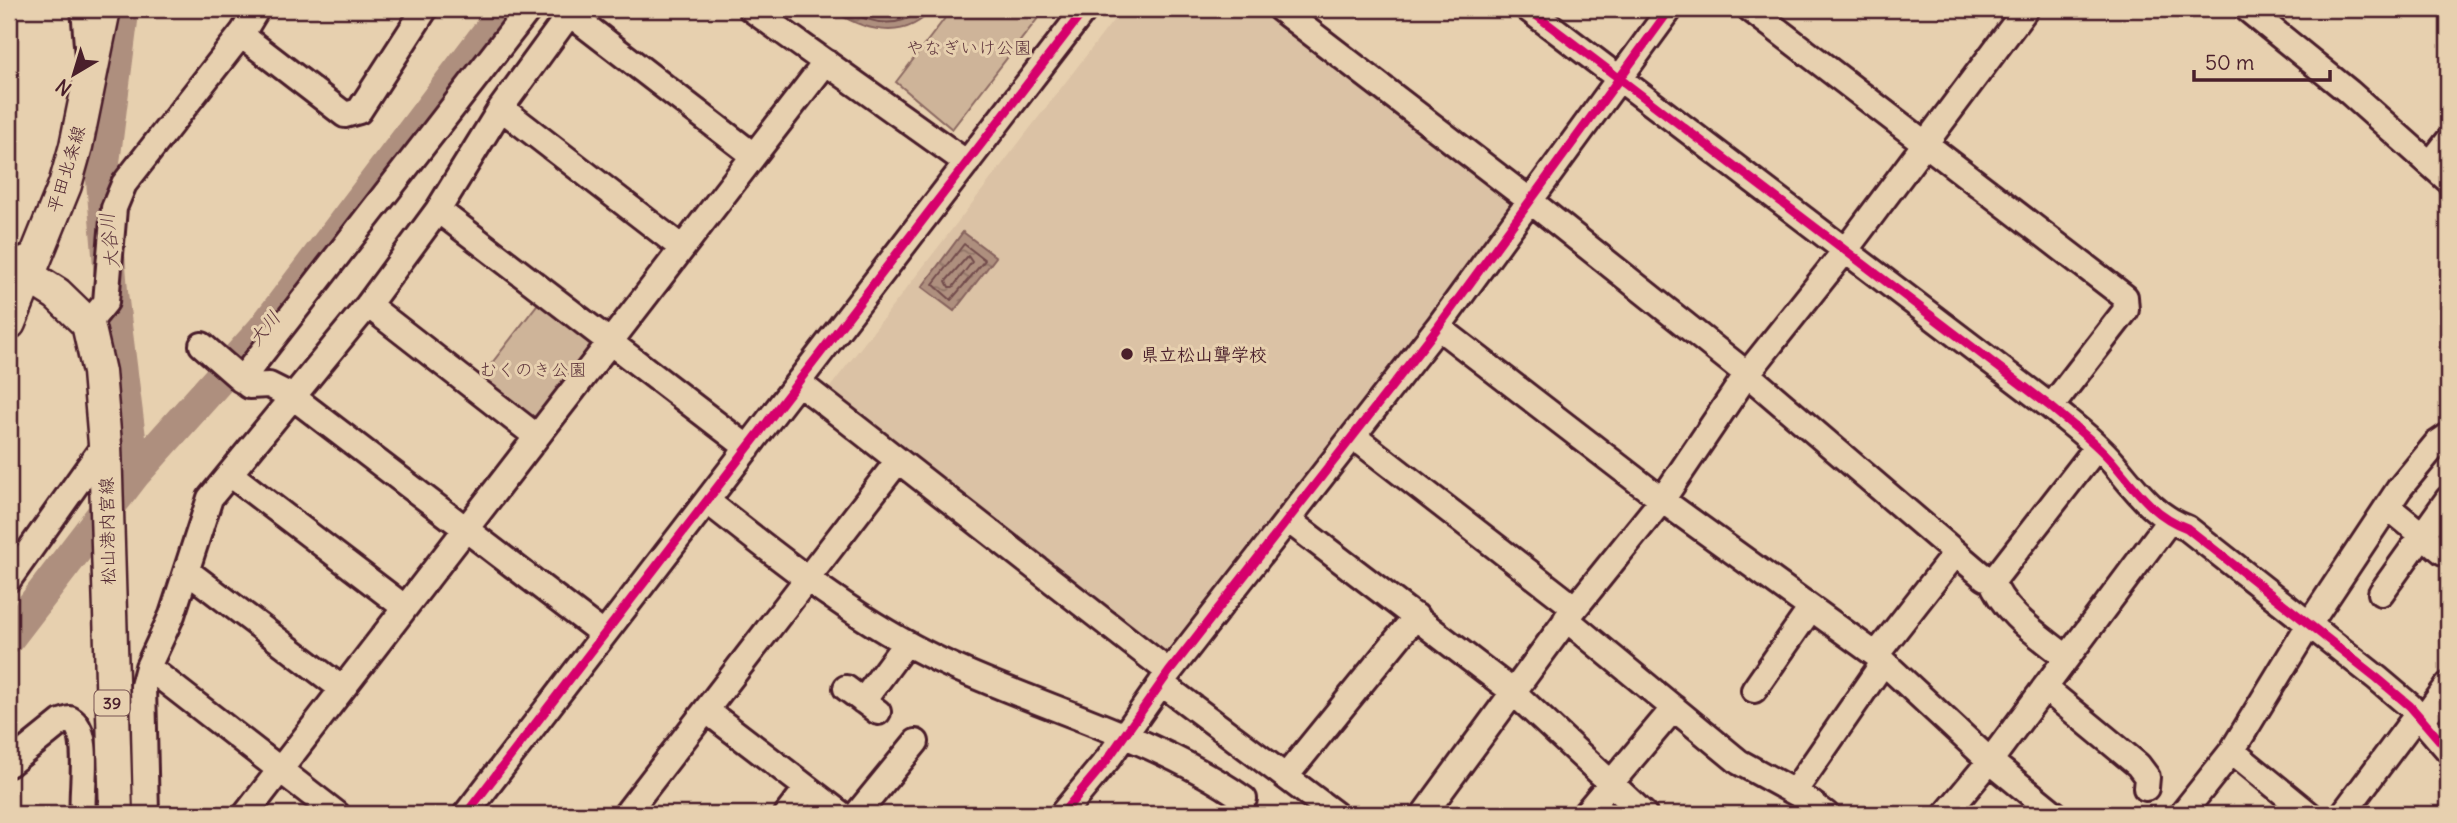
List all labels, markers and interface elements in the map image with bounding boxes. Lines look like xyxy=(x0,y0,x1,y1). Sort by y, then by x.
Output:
park label: やなぎいけ公園 xyxy=(906,36,1032,59)
north arrow xyxy=(38,38,108,108)
scale bar xyxy=(2194,38,2331,82)
text: 50 m xyxy=(2205,49,2254,76)
text: N xyxy=(51,74,76,101)
street label: 平田北条線 xyxy=(42,123,90,215)
water label: 大谷川 xyxy=(94,211,124,271)
water label: 大川 xyxy=(243,306,285,350)
place label: 県立松山聾学校 xyxy=(1141,343,1267,366)
marker: 県立松山聾学校 xyxy=(1119,346,1135,362)
park label: むくのき公園 xyxy=(479,358,587,381)
street label: 松山港内宮線 xyxy=(95,477,119,585)
road number: 39 xyxy=(94,690,130,716)

